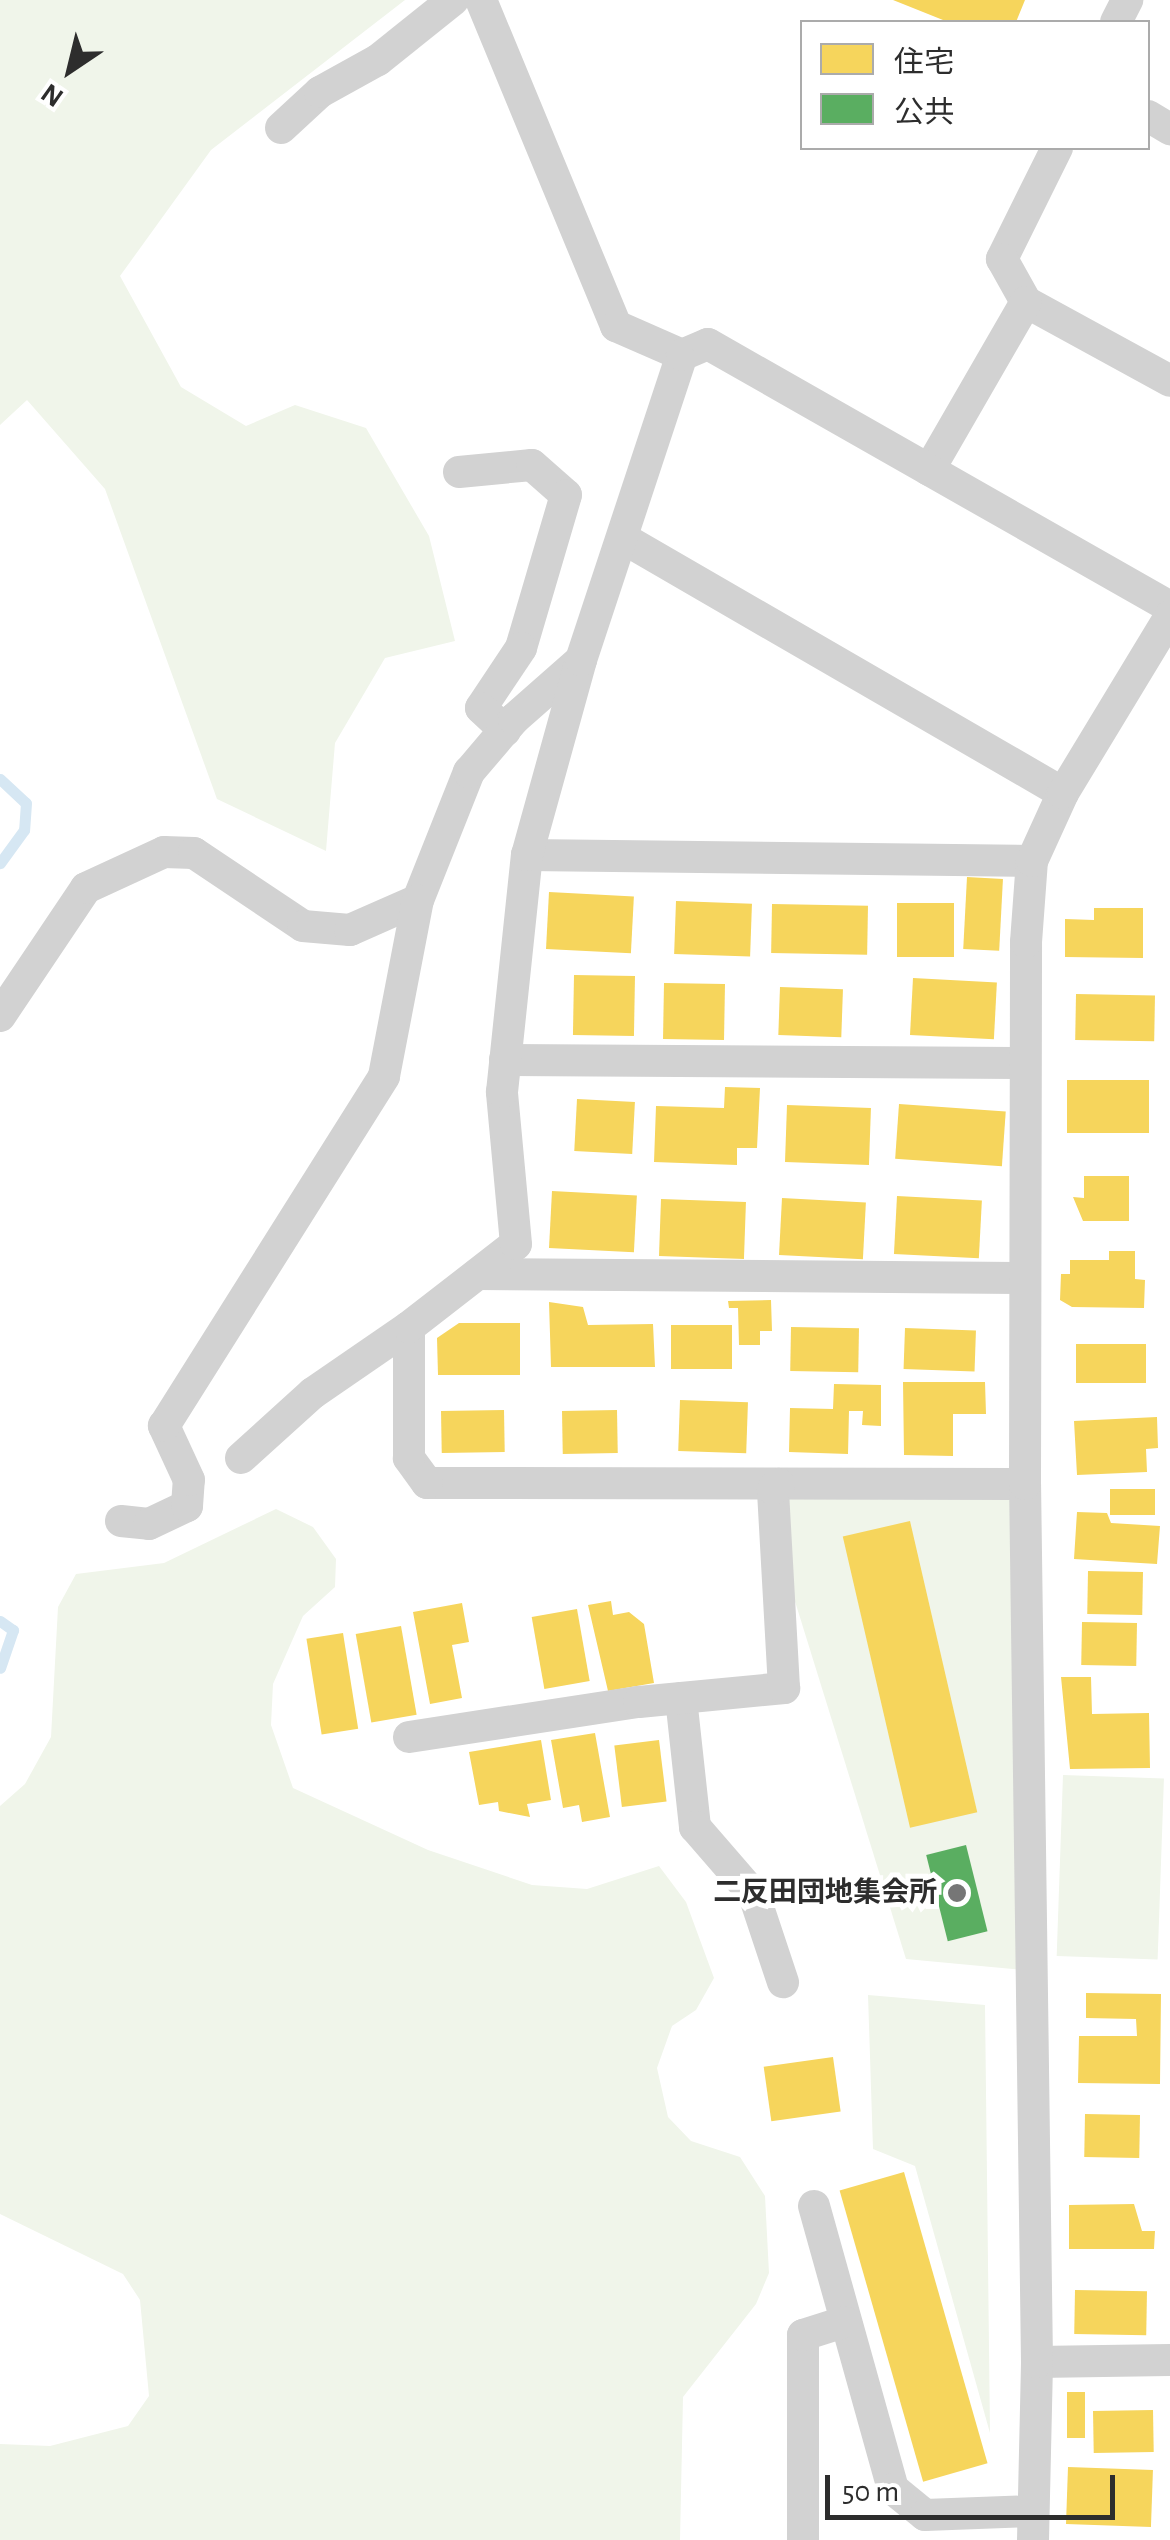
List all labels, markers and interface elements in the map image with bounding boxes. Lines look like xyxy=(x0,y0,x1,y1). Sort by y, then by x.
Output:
north arrow xyxy=(20,20,120,120)
legend xyxy=(800,20,1150,150)
text: 住宅 xyxy=(894,48,954,78)
text: N xyxy=(37,78,69,112)
text: 公共 xyxy=(894,98,954,128)
place label: 二反田団地集会所 xyxy=(713,1876,937,1910)
marker: 二反田団地集会所 xyxy=(946,1882,968,1904)
scale bar xyxy=(830,2455,1120,2517)
text: 50 m xyxy=(842,2477,899,2507)

